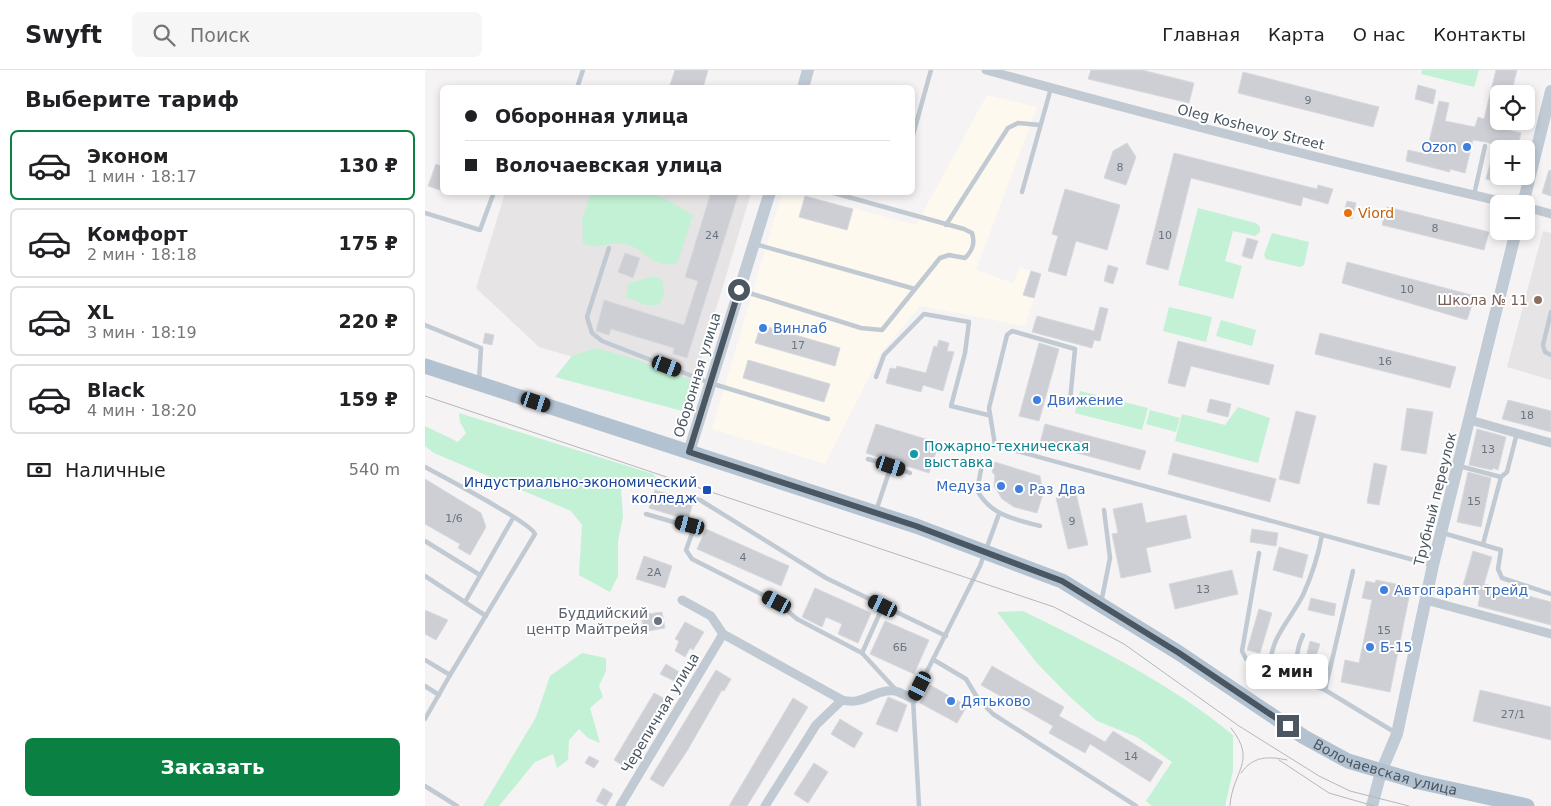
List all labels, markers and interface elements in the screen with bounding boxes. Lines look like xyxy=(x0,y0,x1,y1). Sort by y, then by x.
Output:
search box xyxy=(132,12,482,57)
text: Swyft xyxy=(25,21,102,49)
icon: search xyxy=(150,21,178,49)
text: Поиск xyxy=(190,24,250,46)
text: Главная xyxy=(1162,24,1240,45)
text: Карта xyxy=(1268,24,1325,45)
text: О нас xyxy=(1353,24,1405,45)
text: Контакты xyxy=(1433,24,1526,45)
map controls xyxy=(1490,85,1535,240)
button: locate xyxy=(1490,85,1535,130)
text: Выберите тариф xyxy=(25,87,239,112)
house number: 9 xyxy=(1305,94,1312,107)
street label: Oleg Koshevoy Street xyxy=(1176,101,1327,153)
text: Оборонная улица xyxy=(495,105,689,127)
place label: Ozon xyxy=(1421,139,1457,155)
button: + xyxy=(1490,140,1535,185)
marker: Ozon xyxy=(1461,141,1473,153)
icon: car xyxy=(27,143,72,188)
text: Эконом xyxy=(87,145,169,167)
text: 130 ₽ xyxy=(339,154,398,176)
text: Волочаевская улица xyxy=(495,154,723,176)
house number: 8 xyxy=(1117,161,1124,174)
text: 1 мин · 18:17 xyxy=(87,167,197,186)
button: − xyxy=(1490,195,1535,240)
place label: Viord xyxy=(1358,205,1394,221)
marker: Viord xyxy=(1342,207,1354,219)
icon: car xyxy=(27,221,72,266)
house number: 8 xyxy=(1432,222,1439,235)
text: Комфорт xyxy=(87,223,188,245)
house number: 24 xyxy=(705,229,719,242)
house number: 10 xyxy=(1158,229,1172,242)
text: 175 ₽ xyxy=(339,232,398,254)
text: 2 мин · 18:18 xyxy=(87,245,197,264)
route start xyxy=(728,279,750,301)
house number: 10 xyxy=(1400,283,1414,296)
place label: Школа № 11 xyxy=(1437,292,1528,308)
marker: Школа № 11 xyxy=(1532,294,1544,306)
icon: car xyxy=(27,299,72,344)
text: XL xyxy=(87,301,114,323)
text: 220 ₽ xyxy=(339,310,398,332)
street label: Оборонная улица xyxy=(670,311,724,439)
place label: Винлаб xyxy=(773,320,827,336)
marker: Винлаб xyxy=(757,322,769,334)
text: 3 мин · 18:19 xyxy=(87,323,197,342)
house number: 17 xyxy=(791,339,805,352)
car xyxy=(650,354,683,378)
house number: 16 xyxy=(1378,355,1392,368)
icon: car xyxy=(27,377,72,422)
text: Black xyxy=(87,379,145,401)
text: 159 ₽ xyxy=(339,388,398,410)
car xyxy=(519,390,552,414)
place label: Движение xyxy=(1047,392,1123,408)
marker: Движение xyxy=(1031,394,1043,406)
text: 4 мин · 18:20 xyxy=(87,401,197,420)
house number: 18 xyxy=(1520,409,1534,422)
street label: Трубный переулок xyxy=(1410,430,1459,569)
place label: Пожарно-техническая выставка xyxy=(924,438,1089,470)
house number: 13 xyxy=(1481,443,1495,456)
marker: Пожарно-техническая выставка xyxy=(908,448,920,460)
car xyxy=(874,454,907,478)
icon: cash xyxy=(25,456,53,484)
text: Наличные xyxy=(65,459,166,481)
text: 540 m xyxy=(349,460,400,479)
place label: Индустриально-экономический колледж xyxy=(464,474,697,506)
place label: Медуза xyxy=(936,478,991,494)
marker: Медуза xyxy=(995,480,1007,492)
place label: Раз Два xyxy=(1029,481,1086,497)
marker: Раз Два xyxy=(1013,483,1025,495)
marker: Индустриально-экономический колледж xyxy=(701,484,713,496)
house number: 15 xyxy=(1467,495,1481,508)
house number: 1/6 xyxy=(445,512,463,525)
car xyxy=(673,514,706,536)
house number: 9 xyxy=(1069,515,1076,528)
house number: 4 xyxy=(740,551,747,564)
house number: 2А xyxy=(647,566,662,579)
place label: Автогарант трейд xyxy=(1394,582,1528,598)
house number: 13 xyxy=(1196,583,1210,596)
marker: Автогарант трейд xyxy=(1378,584,1390,596)
car xyxy=(760,589,793,615)
car xyxy=(866,593,899,619)
place label: Буддийский центр Майтрейя xyxy=(526,605,648,637)
marker: Буддийский центр Майтрейя xyxy=(652,615,664,627)
house number: 15 xyxy=(1377,624,1391,637)
place label: Б-15 xyxy=(1380,639,1412,655)
house number: 6Б xyxy=(893,641,907,654)
marker: Б-15 xyxy=(1364,641,1376,653)
street label: Черепичная улица xyxy=(618,650,702,776)
callout: 2 мин xyxy=(1247,654,1329,688)
text: 2 мин xyxy=(1261,662,1313,681)
car xyxy=(906,669,933,703)
place label: Дятьково xyxy=(961,693,1031,709)
marker: Дятьково xyxy=(945,695,957,707)
house number: 27/1 xyxy=(1501,708,1525,721)
route end xyxy=(1277,715,1299,737)
street label: Волочаевская улица xyxy=(1311,736,1459,798)
button: Заказать xyxy=(25,738,400,796)
house number: 14 xyxy=(1124,750,1138,763)

